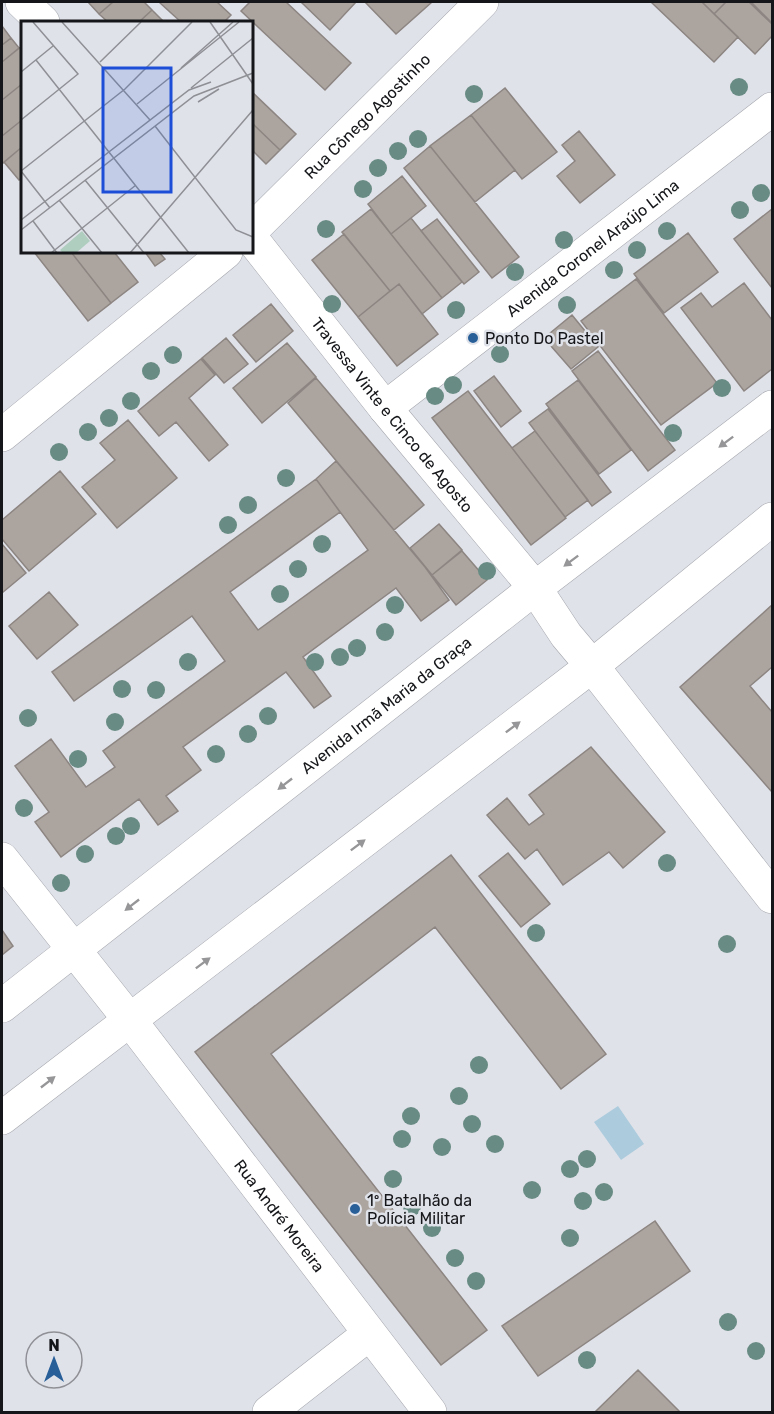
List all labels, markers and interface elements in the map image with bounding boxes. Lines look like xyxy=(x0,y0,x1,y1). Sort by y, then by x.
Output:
inset map xyxy=(21,21,254,254)
street label: Rua Cônego Agostinho xyxy=(300,49,434,183)
street label: Avenida Coronel Araújo Lima xyxy=(502,175,682,320)
street label: Travessa Vinte e Cinco de Agosto xyxy=(308,313,477,516)
place label: Ponto Do Pastel xyxy=(485,329,604,348)
marker: Ponto Do Pastel xyxy=(466,331,480,345)
one-way arrow xyxy=(718,436,734,449)
one-way arrow xyxy=(563,554,579,567)
street label: Avenida Irmã Maria da Graça xyxy=(297,632,475,777)
one-way arrow xyxy=(505,721,520,733)
one-way arrow xyxy=(277,778,293,791)
one-way arrow xyxy=(349,839,365,851)
one-way arrow xyxy=(124,898,139,910)
one-way arrow xyxy=(195,958,210,970)
one-way arrow xyxy=(40,1076,56,1088)
street label: Rua André Moreira xyxy=(231,1156,329,1276)
place label: 1º Batalhão da Polícia Militar xyxy=(367,1191,472,1228)
marker: 1º Batalhão da Polícia Militar xyxy=(348,1202,362,1216)
north arrow xyxy=(24,1330,84,1390)
text: N xyxy=(48,1336,60,1355)

